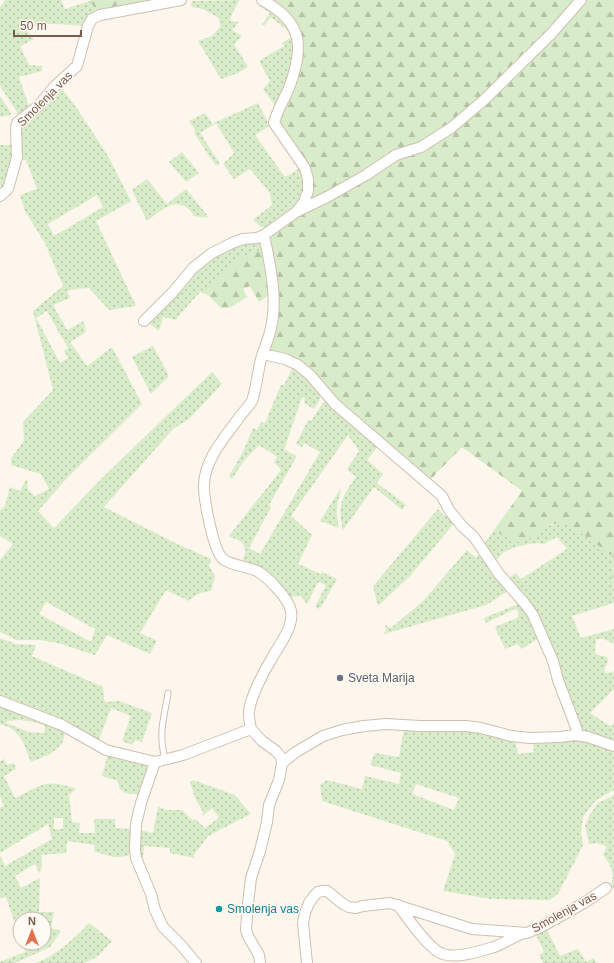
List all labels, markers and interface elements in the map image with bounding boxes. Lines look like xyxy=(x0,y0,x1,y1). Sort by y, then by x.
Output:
scale bar xyxy=(14,12,81,38)
text: 50 m xyxy=(20,19,47,33)
street label: Smolenja vas xyxy=(15,69,75,129)
place label: Sveta Marija xyxy=(348,671,415,685)
marker: Sveta Marija xyxy=(335,673,345,683)
street label: Smolenja vas xyxy=(529,888,599,936)
place label: Smolenja vas xyxy=(227,902,299,916)
marker: Smolenja vas xyxy=(214,904,224,914)
north arrow xyxy=(12,911,52,951)
text: N xyxy=(28,915,36,927)

